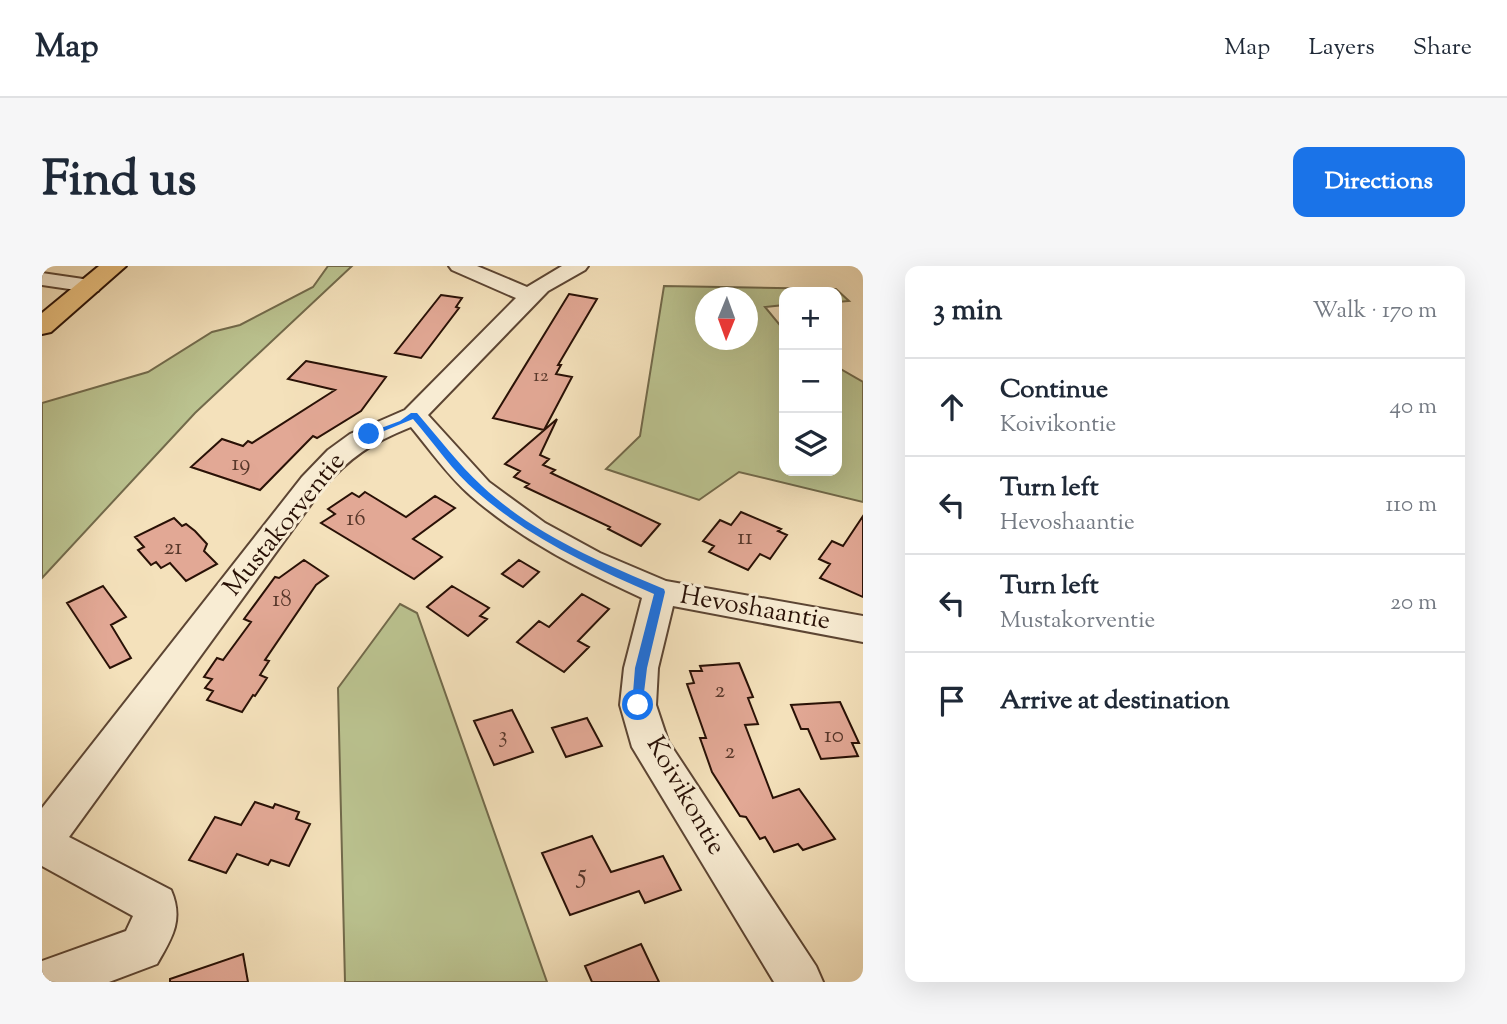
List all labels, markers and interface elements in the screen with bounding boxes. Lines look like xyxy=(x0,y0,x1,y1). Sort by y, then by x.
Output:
text: Map xyxy=(35,24,99,72)
text: Map xyxy=(1224,31,1270,65)
text: Layers xyxy=(1308,31,1375,65)
text: Share xyxy=(1413,31,1472,65)
text: Find us xyxy=(42,147,196,217)
button: Directions xyxy=(1293,147,1465,217)
north arrow xyxy=(695,287,758,350)
map controls xyxy=(779,287,842,476)
button: + xyxy=(779,287,842,350)
text: 3 min xyxy=(933,290,1003,333)
text: Walk · 170 m xyxy=(1312,295,1437,328)
button: − xyxy=(779,350,842,413)
house number: 12 xyxy=(533,363,549,390)
text: Continue xyxy=(1000,372,1108,409)
icon: ahead xyxy=(933,388,971,426)
text: 40 m xyxy=(1390,391,1437,424)
text: Koivikontie xyxy=(1000,409,1116,442)
button: layers xyxy=(779,413,842,476)
route end xyxy=(353,418,384,449)
street label: Mustakorventie xyxy=(215,445,355,605)
house number: 19 xyxy=(232,448,250,481)
text: Turn left xyxy=(1000,470,1099,507)
icon: left xyxy=(933,486,971,524)
text: 110 m xyxy=(1386,489,1437,522)
house number: 16 xyxy=(346,503,366,536)
text: Hevoshaantie xyxy=(1000,507,1135,540)
house number: 11 xyxy=(737,522,753,555)
house number: 21 xyxy=(164,532,182,565)
text: Turn left xyxy=(1000,568,1099,605)
street label: Hevoshaantie xyxy=(677,578,833,640)
house number: 18 xyxy=(272,584,292,617)
icon: left xyxy=(933,584,971,622)
text: 20 m xyxy=(1390,587,1437,620)
text: Mustakorventie xyxy=(1000,605,1155,638)
house number: 2 xyxy=(715,675,726,708)
icon: arrive xyxy=(933,682,971,720)
text: Arrive at destination xyxy=(1000,683,1230,720)
route start xyxy=(622,689,653,720)
house number: 3 xyxy=(498,720,508,753)
house number: 10 xyxy=(824,720,844,753)
street label: Koivikontie xyxy=(636,730,734,862)
house number: 2 xyxy=(725,736,736,769)
house number: 5 xyxy=(575,855,587,895)

